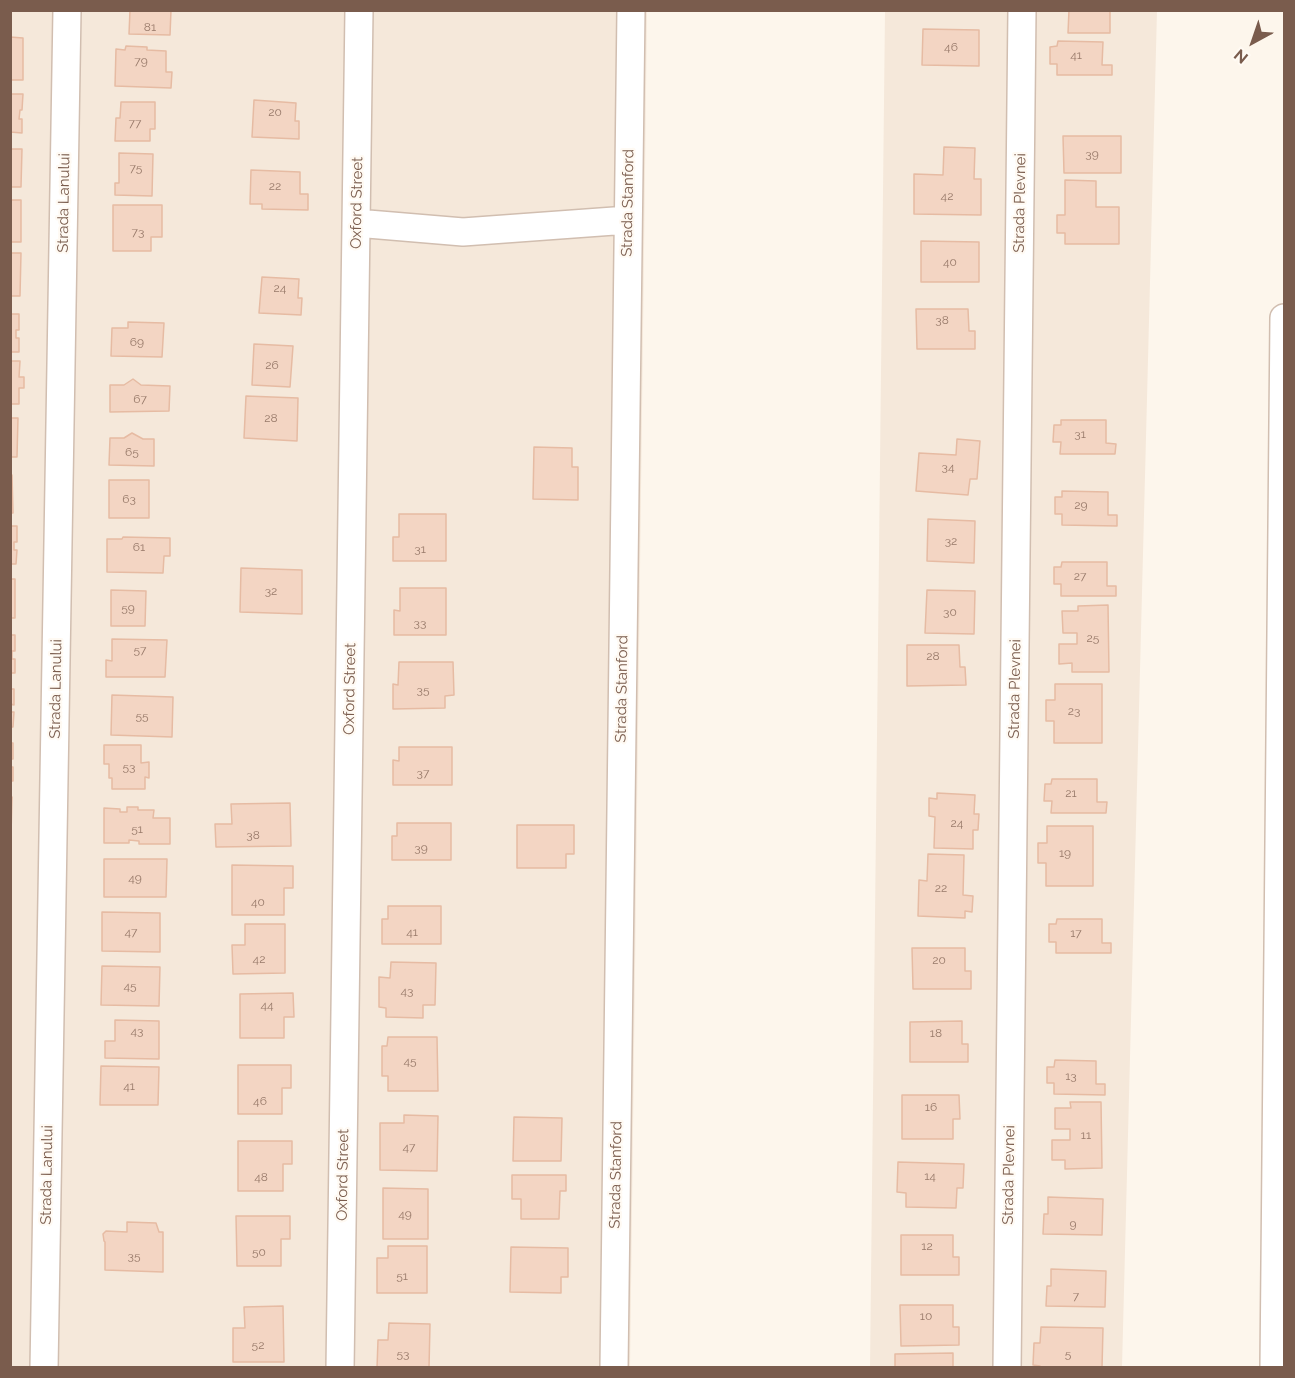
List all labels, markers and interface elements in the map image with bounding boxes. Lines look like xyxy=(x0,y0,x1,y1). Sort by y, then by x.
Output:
north arrow xyxy=(1223,12,1283,72)
house number: 81 xyxy=(144,20,156,34)
house number: 46 xyxy=(944,40,958,54)
text: N xyxy=(1230,45,1252,67)
house number: 41 xyxy=(1070,48,1082,62)
house number: 79 xyxy=(134,54,148,68)
house number: 20 xyxy=(268,105,282,119)
house number: 77 xyxy=(129,116,141,130)
house number: 39 xyxy=(1085,147,1099,161)
street label: Strada Stanford xyxy=(618,149,638,257)
street label: Strada Lanului xyxy=(54,153,74,253)
street label: Strada Plevnei xyxy=(1010,153,1030,253)
street label: Oxford Street xyxy=(347,157,367,249)
house number: 75 xyxy=(130,161,142,175)
house number: 22 xyxy=(269,179,281,193)
house number: 42 xyxy=(941,189,953,203)
house number: 73 xyxy=(132,225,144,239)
house number: 40 xyxy=(943,255,957,269)
house number: 24 xyxy=(274,281,286,295)
house number: 38 xyxy=(935,313,949,327)
house number: 69 xyxy=(130,335,144,349)
house number: 26 xyxy=(265,358,279,372)
house number: 67 xyxy=(133,392,147,406)
house number: 28 xyxy=(264,411,278,425)
house number: 31 xyxy=(1074,427,1086,441)
house number: 65 xyxy=(125,445,139,459)
house number: 34 xyxy=(942,460,954,474)
house number: 63 xyxy=(122,492,136,506)
house number: 29 xyxy=(1074,498,1088,512)
house number: 32 xyxy=(945,534,957,548)
house number: 61 xyxy=(133,540,145,554)
house number: 31 xyxy=(414,542,426,556)
house number: 27 xyxy=(1074,569,1086,583)
house number: 32 xyxy=(265,584,277,598)
house number: 59 xyxy=(121,601,135,615)
house number: 30 xyxy=(943,605,957,619)
house number: 33 xyxy=(414,616,426,630)
house number: 25 xyxy=(1087,631,1099,645)
street label: Strada Stanford xyxy=(612,635,632,743)
street label: Strada Lanului xyxy=(46,639,66,739)
street label: Strada Plevnei xyxy=(1005,639,1025,739)
house number: 57 xyxy=(134,643,146,657)
street label: Oxford Street xyxy=(340,643,360,735)
house number: 28 xyxy=(926,649,940,663)
house number: 35 xyxy=(417,683,429,697)
house number: 23 xyxy=(1068,704,1080,718)
house number: 55 xyxy=(135,709,149,723)
house number: 53 xyxy=(123,760,135,774)
house number: 37 xyxy=(417,766,429,780)
house number: 21 xyxy=(1065,786,1077,800)
house number: 24 xyxy=(951,816,963,830)
house number: 51 xyxy=(131,822,143,836)
house number: 38 xyxy=(246,828,260,842)
house number: 39 xyxy=(414,841,428,855)
house number: 19 xyxy=(1059,846,1071,860)
house number: 49 xyxy=(128,871,142,885)
house number: 22 xyxy=(935,881,947,895)
house number: 40 xyxy=(251,895,265,909)
house number: 47 xyxy=(125,925,137,939)
house number: 41 xyxy=(406,925,418,939)
house number: 17 xyxy=(1070,926,1082,940)
house number: 42 xyxy=(253,952,265,966)
house number: 20 xyxy=(932,953,946,967)
house number: 45 xyxy=(123,979,137,993)
house number: 43 xyxy=(401,984,413,998)
house number: 44 xyxy=(260,998,274,1012)
house number: 43 xyxy=(131,1024,143,1038)
house number: 18 xyxy=(930,1026,942,1040)
house number: 45 xyxy=(403,1054,417,1068)
house number: 13 xyxy=(1065,1069,1077,1083)
house number: 41 xyxy=(123,1079,135,1093)
house number: 46 xyxy=(253,1094,267,1108)
house number: 16 xyxy=(925,1100,937,1114)
street label: Strada Stanford xyxy=(606,1121,626,1229)
street label: Strada Lanului xyxy=(37,1125,57,1225)
street label: Strada Plevnei xyxy=(999,1125,1019,1225)
house number: 11 xyxy=(1081,1128,1091,1142)
street label: Oxford Street xyxy=(333,1129,353,1221)
house number: 47 xyxy=(403,1140,415,1154)
house number: 14 xyxy=(924,1169,936,1183)
house number: 48 xyxy=(254,1170,268,1184)
house number: 49 xyxy=(398,1207,412,1221)
house number: 9 xyxy=(1069,1217,1077,1231)
house number: 12 xyxy=(921,1239,933,1253)
house number: 50 xyxy=(252,1245,266,1259)
house number: 35 xyxy=(128,1249,140,1263)
house number: 51 xyxy=(396,1269,408,1283)
house number: 7 xyxy=(1073,1289,1079,1303)
house number: 10 xyxy=(920,1309,932,1323)
house number: 52 xyxy=(252,1338,264,1352)
house number: 53 xyxy=(397,1347,409,1361)
house number: 5 xyxy=(1065,1347,1071,1361)

